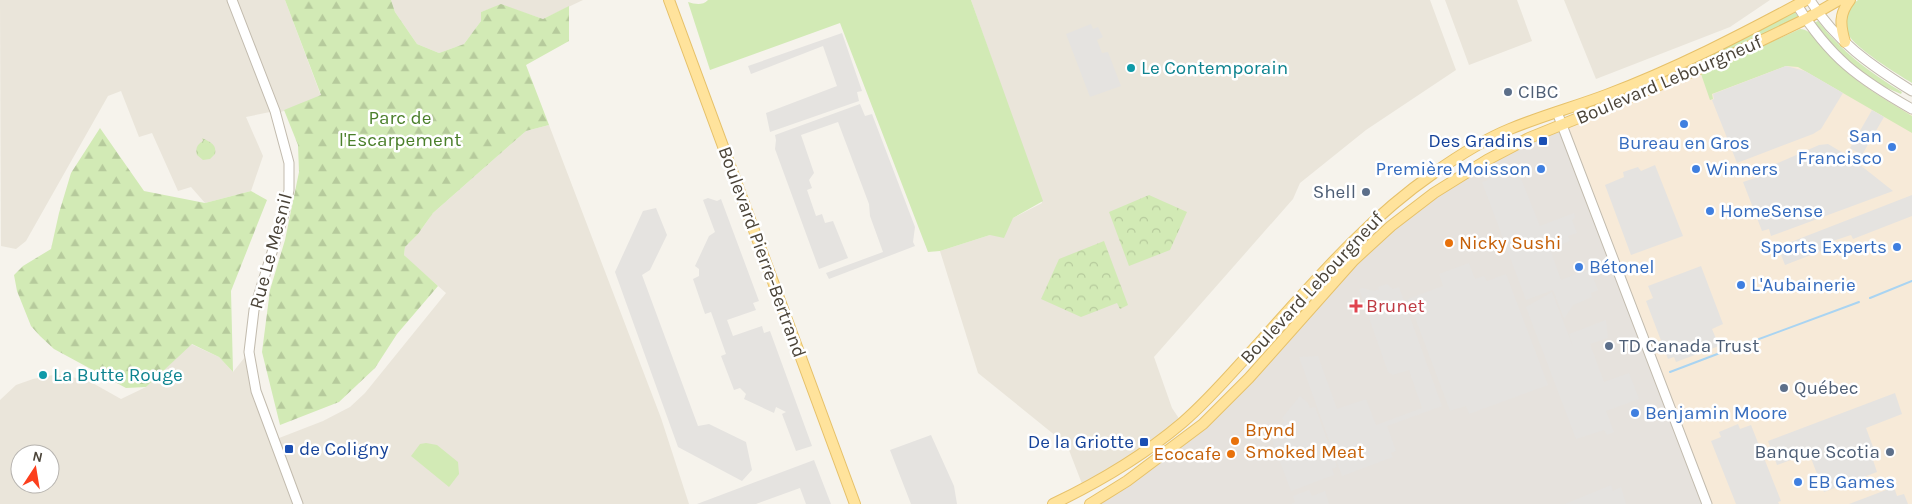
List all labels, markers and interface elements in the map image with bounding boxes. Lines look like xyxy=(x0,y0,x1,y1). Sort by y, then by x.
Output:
street label: Boulevard Lebourgneuf xyxy=(1573,31,1766,129)
place label: Le Contemporain xyxy=(1141,57,1288,79)
marker: Le Contemporain xyxy=(1125,62,1137,74)
place label: CIBC xyxy=(1518,81,1558,103)
marker: CIBC xyxy=(1502,86,1514,98)
park label: Parc de l'Escarpement xyxy=(339,107,461,151)
marker: Bureau en Gros xyxy=(1678,118,1690,130)
place label: San Francisco xyxy=(1798,125,1882,169)
place label: Des Gradins xyxy=(1428,130,1533,152)
place label: Bureau en Gros xyxy=(1618,132,1750,154)
marker: Des Gradins xyxy=(1537,135,1549,147)
marker: San Francisco xyxy=(1886,141,1898,153)
street label: Boulevard Pierre-Bertrand xyxy=(714,143,810,361)
place label: Première Moisson xyxy=(1376,158,1531,180)
place label: Winners xyxy=(1706,158,1778,180)
marker: Première Moisson xyxy=(1535,163,1547,175)
marker: Winners xyxy=(1690,163,1702,175)
place label: Shell xyxy=(1313,181,1356,203)
marker: Shell xyxy=(1360,186,1372,198)
street label: Rue Le Mesnil xyxy=(245,191,297,311)
place label: HomeSense xyxy=(1720,200,1823,222)
marker: HomeSense xyxy=(1704,205,1716,217)
street label: Boulevard Lebourgneuf xyxy=(1236,207,1388,369)
place label: Nicky Sushi xyxy=(1459,232,1561,254)
place label: Sports Experts xyxy=(1760,236,1887,258)
marker: Nicky Sushi xyxy=(1443,237,1455,249)
marker: Sports Experts xyxy=(1891,241,1903,253)
place label: Bétonel xyxy=(1589,256,1655,278)
marker: Bétonel xyxy=(1573,261,1585,273)
place label: L'Aubainerie xyxy=(1751,274,1856,296)
marker: L'Aubainerie xyxy=(1735,279,1747,291)
place label: Brunet xyxy=(1366,295,1425,317)
marker: Brunet xyxy=(1350,300,1362,312)
place label: TD Canada Trust xyxy=(1619,335,1759,357)
marker: TD Canada Trust xyxy=(1603,340,1615,352)
place label: La Butte Rouge xyxy=(53,364,183,386)
marker: La Butte Rouge xyxy=(37,369,49,381)
place label: Québec xyxy=(1794,377,1858,399)
marker: Québec xyxy=(1778,382,1790,394)
place label: Benjamin Moore xyxy=(1645,402,1787,424)
marker: Benjamin Moore xyxy=(1629,407,1641,419)
place label: Brynd Smoked Meat xyxy=(1245,419,1364,463)
place label: De la Griotte xyxy=(1028,431,1134,453)
marker: Brynd Smoked Meat xyxy=(1229,435,1241,447)
marker: De la Griotte xyxy=(1138,436,1150,448)
place label: de Coligny xyxy=(299,438,389,460)
place label: Banque Scotia xyxy=(1754,441,1880,463)
marker: de Coligny xyxy=(283,443,295,455)
place label: Ecocafe xyxy=(1154,443,1221,465)
north arrow xyxy=(10,444,60,494)
marker: Banque Scotia xyxy=(1884,446,1896,458)
text: N xyxy=(31,447,44,466)
marker: Ecocafe xyxy=(1225,448,1237,460)
place label: EB Games xyxy=(1808,471,1895,493)
marker: EB Games xyxy=(1792,476,1804,488)

